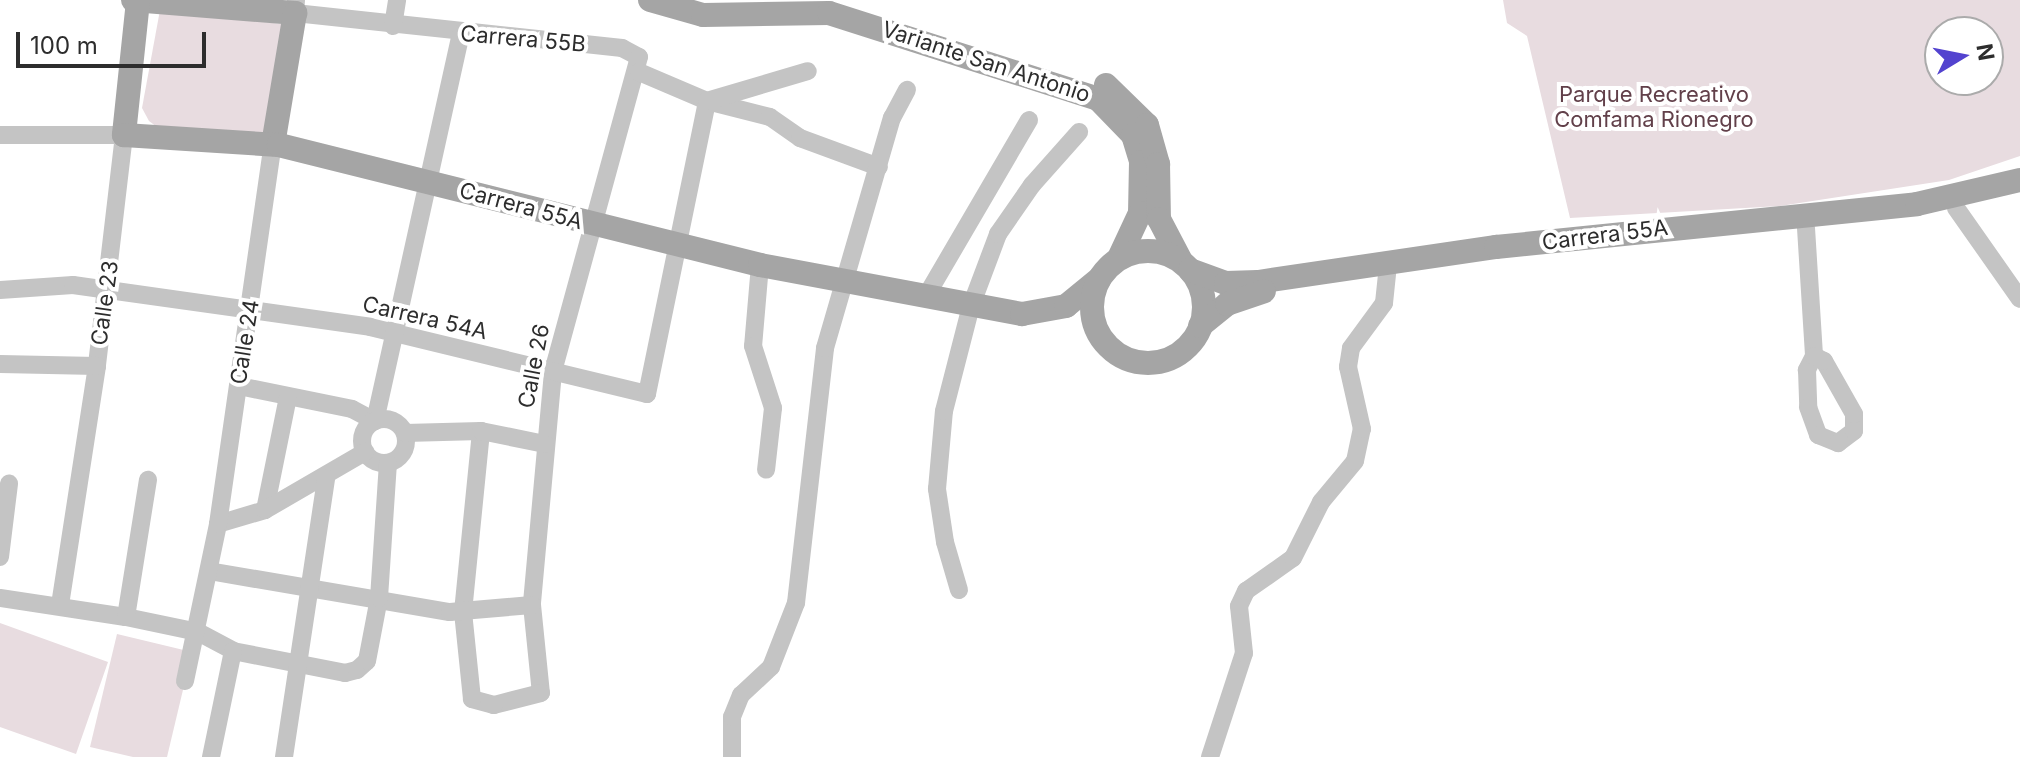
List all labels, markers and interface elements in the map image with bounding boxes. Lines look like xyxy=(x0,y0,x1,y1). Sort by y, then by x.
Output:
scale bar xyxy=(20,16,210,66)
street label: Variante San Antonio xyxy=(879,16,1093,108)
north arrow xyxy=(1924,16,2004,96)
street label: Carrera 55B xyxy=(459,20,587,58)
text: 100 m xyxy=(30,31,98,60)
text: N xyxy=(1971,42,2000,63)
park label: Parque Recreativo Comfama Rionegro xyxy=(1554,81,1754,132)
street label: Carrera 55A xyxy=(456,177,586,235)
street label: Carrera 55A xyxy=(1541,214,1669,256)
street label: Calle 23 xyxy=(86,259,124,347)
street label: Carrera 54A xyxy=(360,291,490,345)
street label: Calle 24 xyxy=(225,298,265,386)
street label: Calle 26 xyxy=(513,322,555,410)

